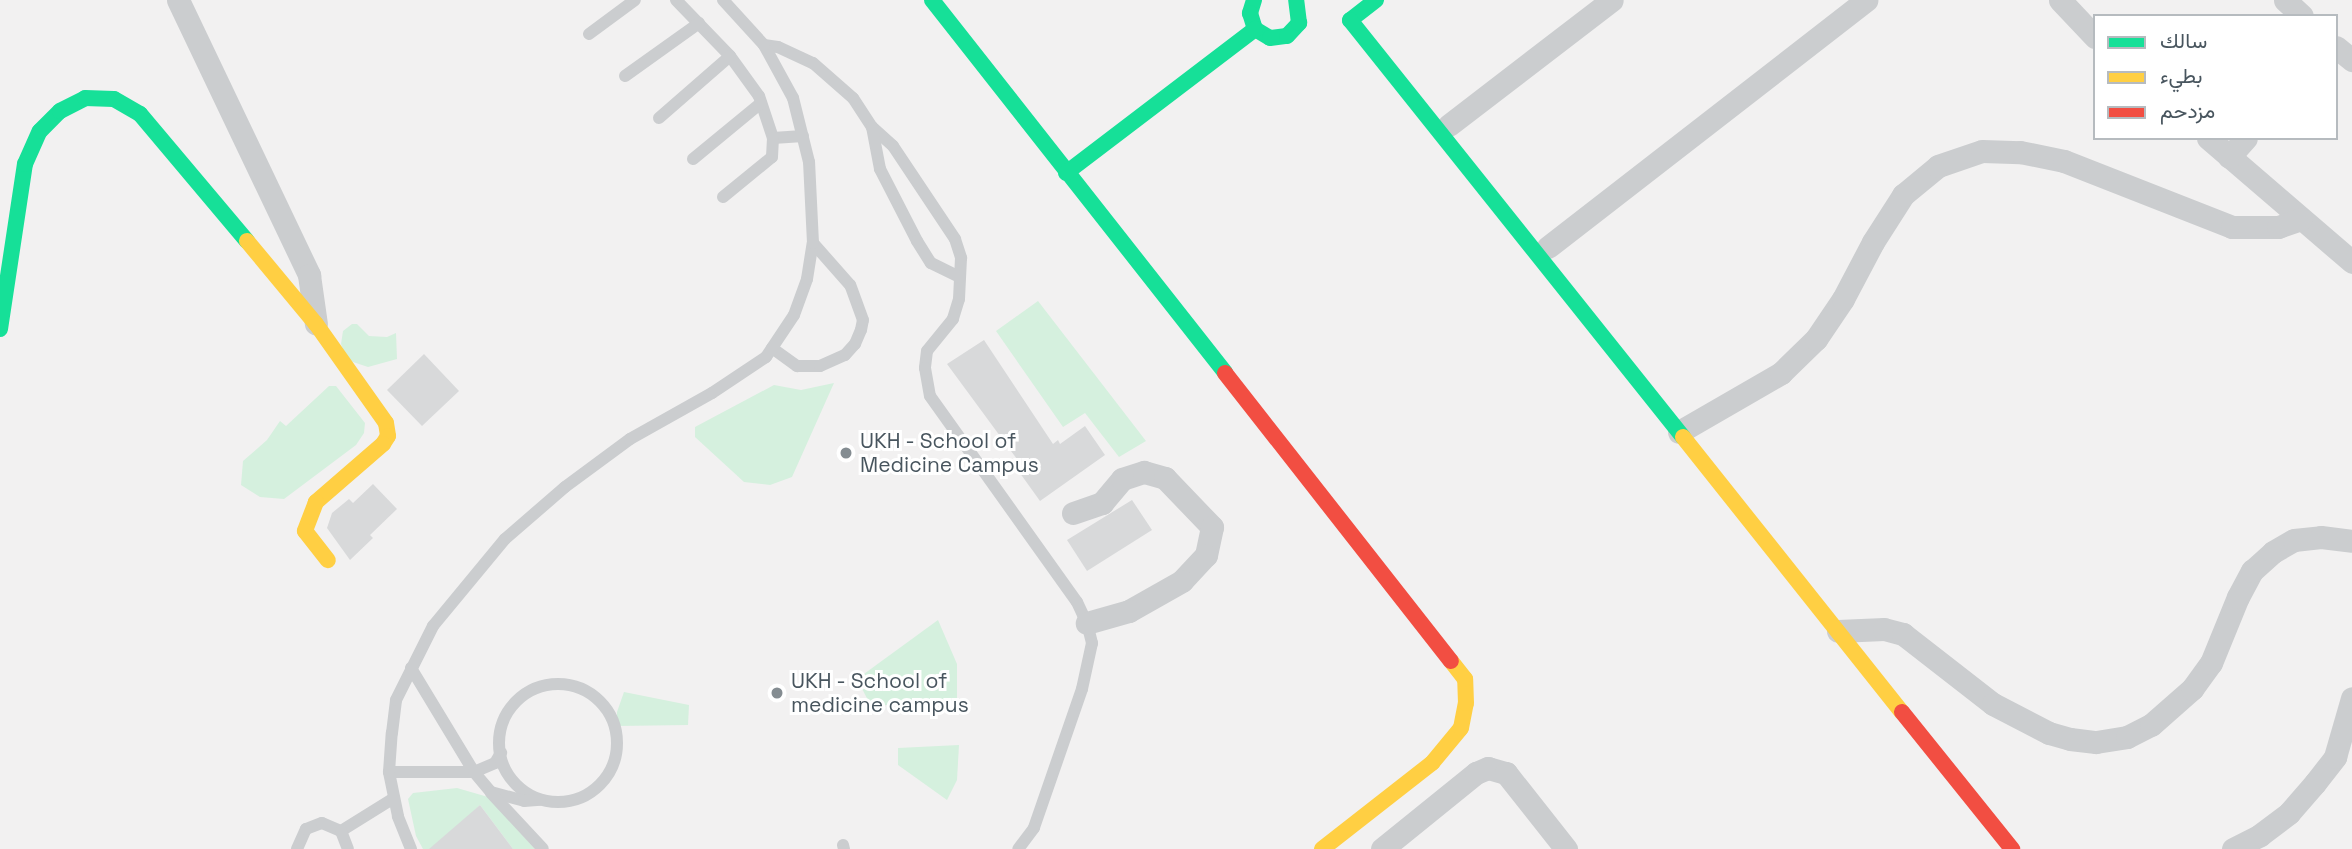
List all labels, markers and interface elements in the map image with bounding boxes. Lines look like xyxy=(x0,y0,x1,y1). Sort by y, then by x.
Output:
legend xyxy=(2093,14,2338,140)
text: سالك xyxy=(2160,27,2207,54)
text: بطيء xyxy=(2160,62,2203,89)
text: مزدحم xyxy=(2160,97,2215,124)
place label: UKH - School of Medicine Campus xyxy=(860,428,1039,478)
marker: UKH - School of Medicine Campus xyxy=(838,445,854,461)
place label: UKH - School of medicine campus xyxy=(791,668,969,718)
marker: UKH - School of medicine campus xyxy=(769,685,785,701)

